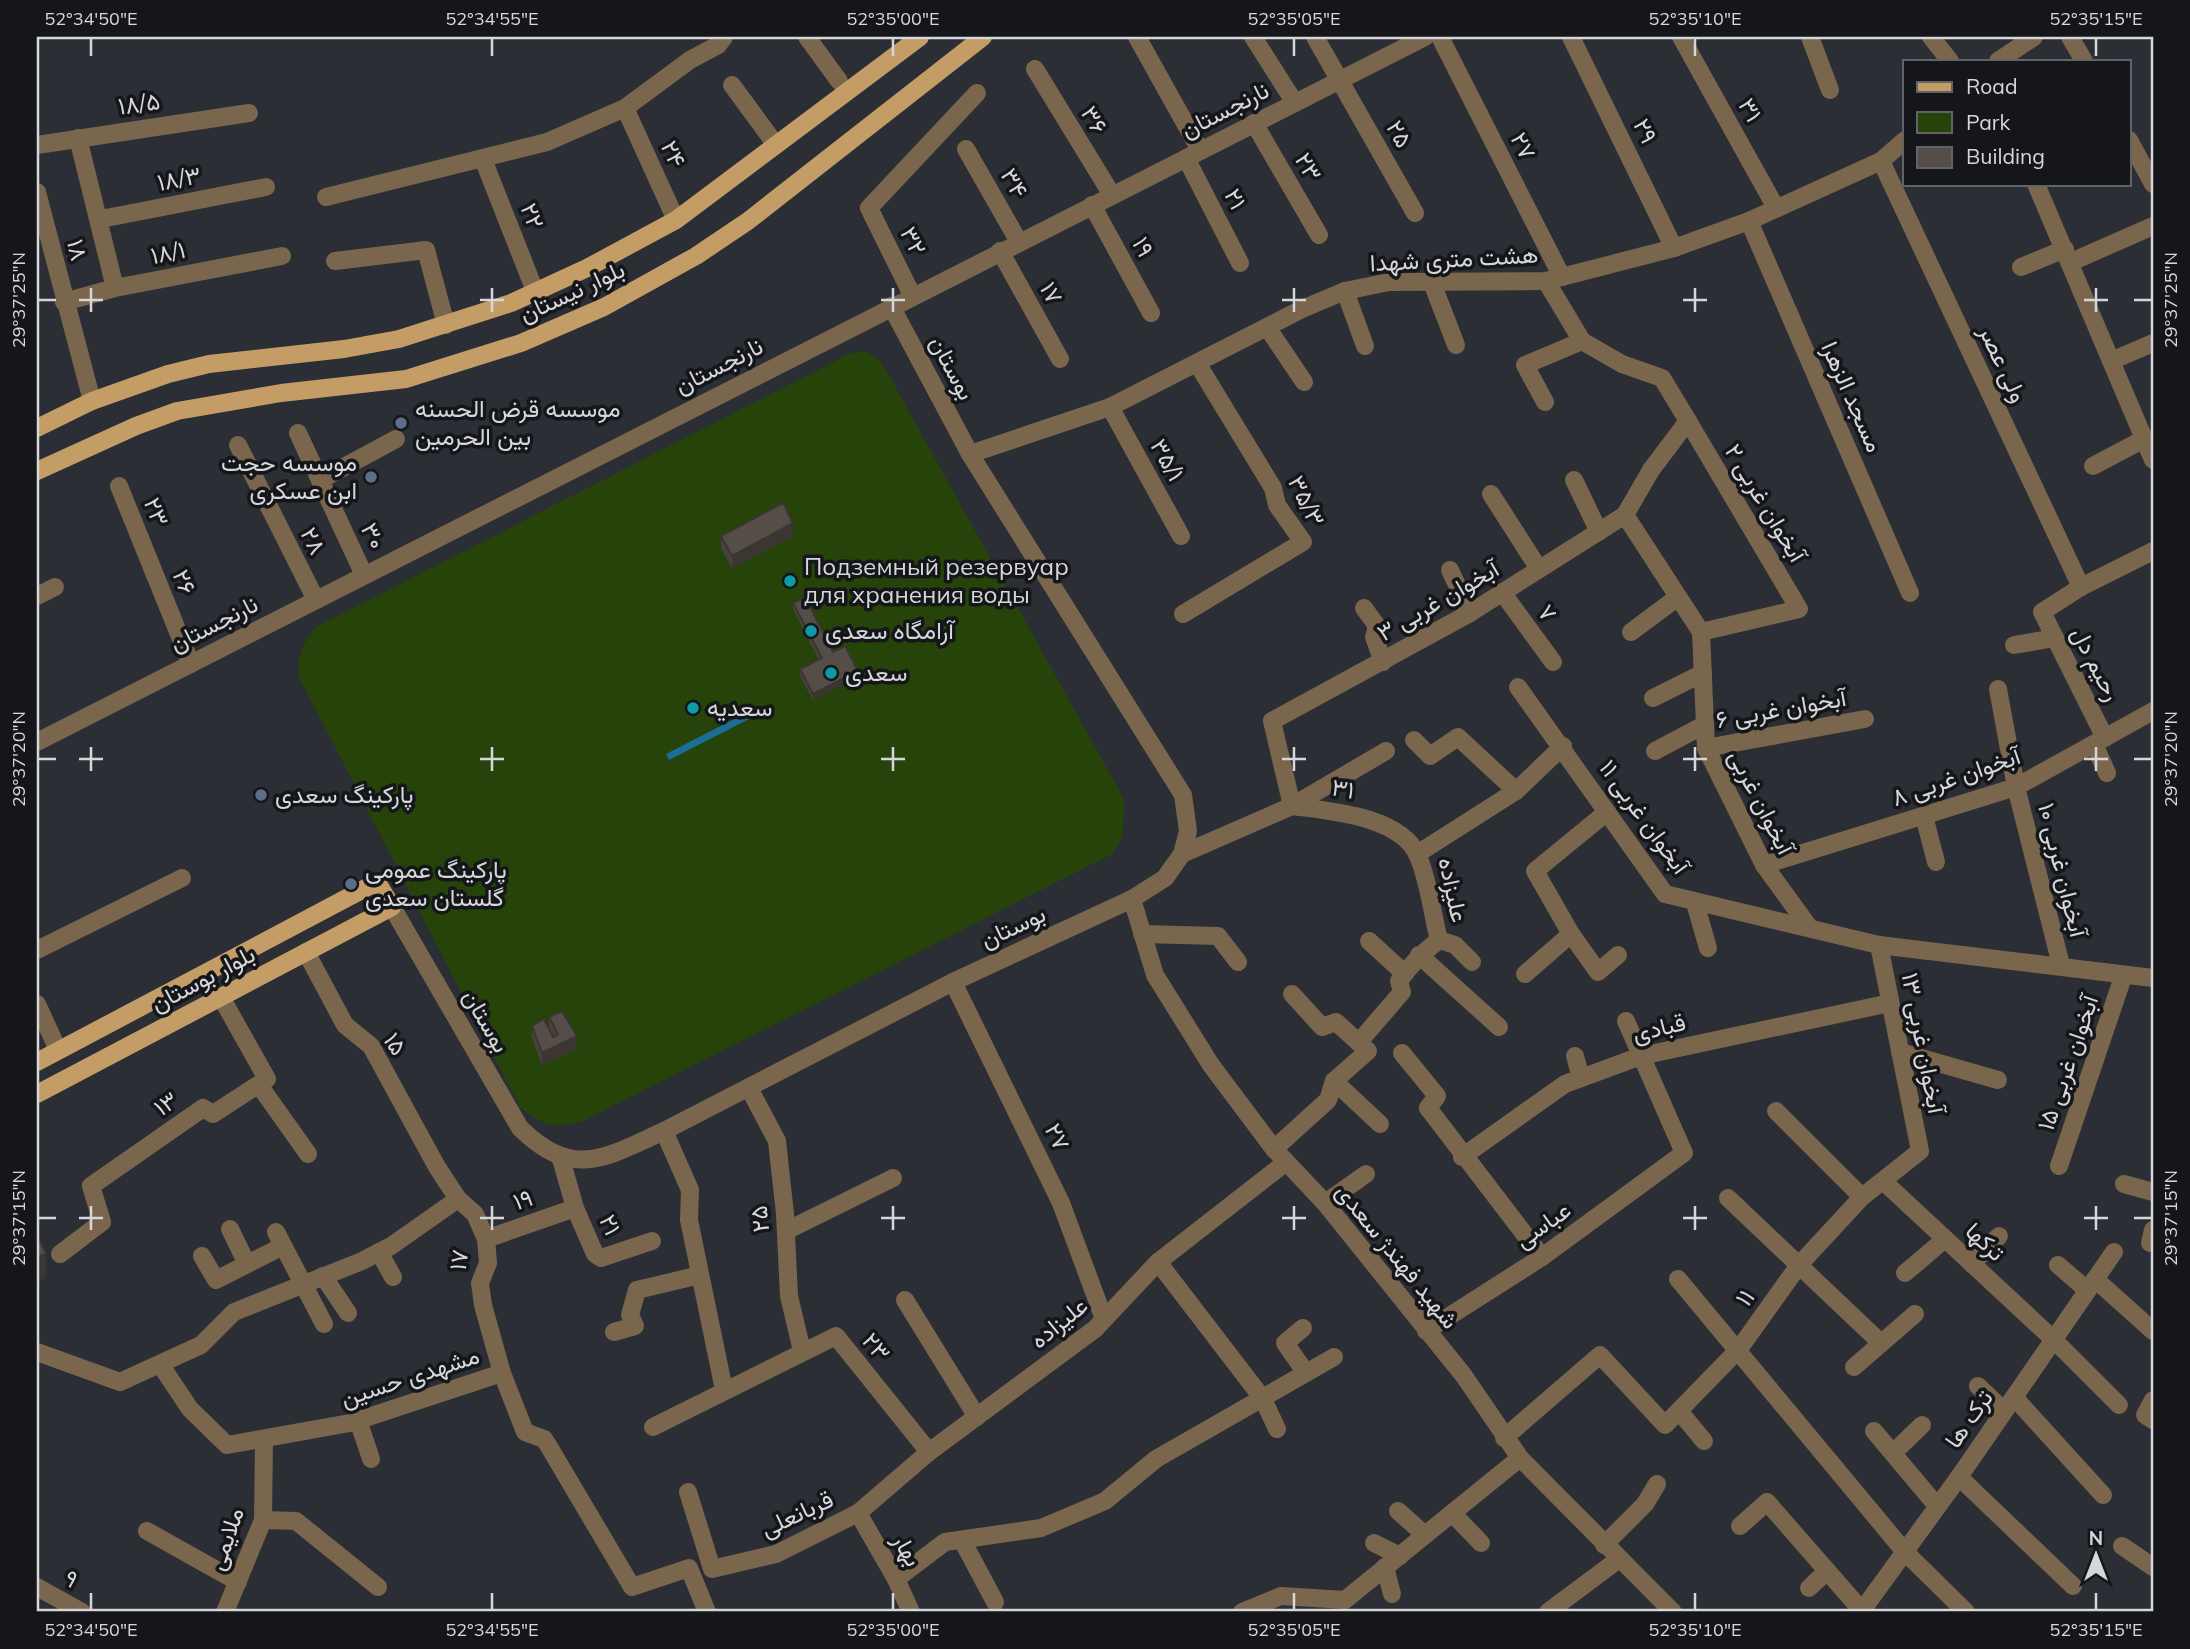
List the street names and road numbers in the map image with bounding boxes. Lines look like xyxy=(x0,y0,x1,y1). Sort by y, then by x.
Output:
street label: نارنجستان xyxy=(1175,74,1274,145)
street label: ۱۸/۵ xyxy=(116,85,162,121)
street label: ۳۱ xyxy=(1732,92,1770,127)
street label: ۳۶ xyxy=(1075,100,1115,139)
street label: ۲۹ xyxy=(1627,113,1665,148)
street label: ۲۵ xyxy=(1380,115,1419,152)
street label: ۲۷ xyxy=(1504,127,1543,164)
street label: ۲۴ xyxy=(655,135,693,172)
street label: ۲۳ xyxy=(1289,147,1329,186)
street label: ۱۸/۳ xyxy=(154,159,203,197)
street label: ۳۴ xyxy=(994,162,1035,203)
street label: ۲۱ xyxy=(1218,183,1254,214)
street label: ۲۲ xyxy=(514,198,552,233)
street label: ۳۲ xyxy=(894,221,934,260)
street label: ۱۹ xyxy=(1126,231,1161,262)
street label: ۱۸/۱ xyxy=(148,234,188,270)
street label: ۱۸ xyxy=(61,236,95,264)
street label: هشت متری شهدا xyxy=(1369,239,1539,278)
street label: بلوار نیستان xyxy=(514,254,630,329)
street label: ۱۷ xyxy=(1034,276,1070,309)
street label: ولی عصر xyxy=(1972,319,2035,407)
street label: نارنجستان xyxy=(669,330,768,401)
street label: بوستان xyxy=(923,330,982,405)
street label: مسجد الزهرا xyxy=(1814,337,1891,457)
street label: ۳۵/۱ xyxy=(1144,433,1192,486)
street label: آبخوان غربی ۲ xyxy=(1718,438,1814,570)
street label: ۳۵/۳ xyxy=(1282,470,1332,531)
street label: ۲۳ xyxy=(138,493,176,530)
street label: ۳۰ xyxy=(355,517,393,554)
street label: ۲۸ xyxy=(294,522,333,559)
street label: آبخوان غربی ۳ xyxy=(1371,552,1506,648)
street label: ۲۶ xyxy=(166,565,203,598)
street label: نارنجستان xyxy=(164,588,263,659)
street label: ۷ xyxy=(1532,598,1564,627)
street label: رحیم دل xyxy=(2064,621,2128,707)
street label: آبخوان غربی ۶ xyxy=(1713,681,1851,735)
street label: آبخوان غربی ۸ xyxy=(1887,739,2027,813)
street label: آبخوان غربی xyxy=(1722,744,1802,862)
street label: آبخوان غربی ۱۱ xyxy=(1592,753,1698,882)
street label: ۳۱ xyxy=(1329,771,1357,805)
street label: آبخوان غربی ۱۰ xyxy=(2031,800,2095,943)
street label: علیزاده xyxy=(1432,855,1475,925)
street label: بوستان xyxy=(975,898,1050,955)
street label: بلوار بوستان xyxy=(145,938,260,1019)
street label: آبخوان غربی ۱۳ xyxy=(1895,970,1953,1118)
street label: بوستان xyxy=(456,983,517,1058)
street label: آبخوان غربی ۱۵ xyxy=(2030,989,2106,1135)
street label: قبادی xyxy=(1629,1006,1689,1048)
street label: ۱۵ xyxy=(377,1026,414,1061)
street label: ۱۳ xyxy=(148,1084,183,1122)
street label: ۲۷ xyxy=(1039,1118,1077,1155)
street label: شهید فهندژ سعدی xyxy=(1329,1176,1466,1335)
street label: ۱۹ xyxy=(509,1182,536,1216)
street label: عباسی xyxy=(1509,1194,1576,1254)
street label: ۲۵ xyxy=(743,1204,775,1234)
street label: ۲۱ xyxy=(593,1210,629,1240)
street label: ترکها xyxy=(1959,1216,2012,1268)
street label: ۱۷ xyxy=(442,1247,474,1272)
street label: ۱۱ xyxy=(1728,1283,1760,1312)
street label: علیزاده xyxy=(1023,1290,1094,1355)
street label: ۲۳ xyxy=(856,1326,897,1367)
street label: مشهدی حسین xyxy=(337,1340,483,1414)
street label: ترک ها xyxy=(1937,1383,2000,1454)
street label: قربانعلی xyxy=(755,1483,838,1544)
street label: ملایمی xyxy=(200,1503,250,1574)
street label: بهار xyxy=(885,1527,929,1572)
street label: ۹ xyxy=(59,1562,84,1594)

